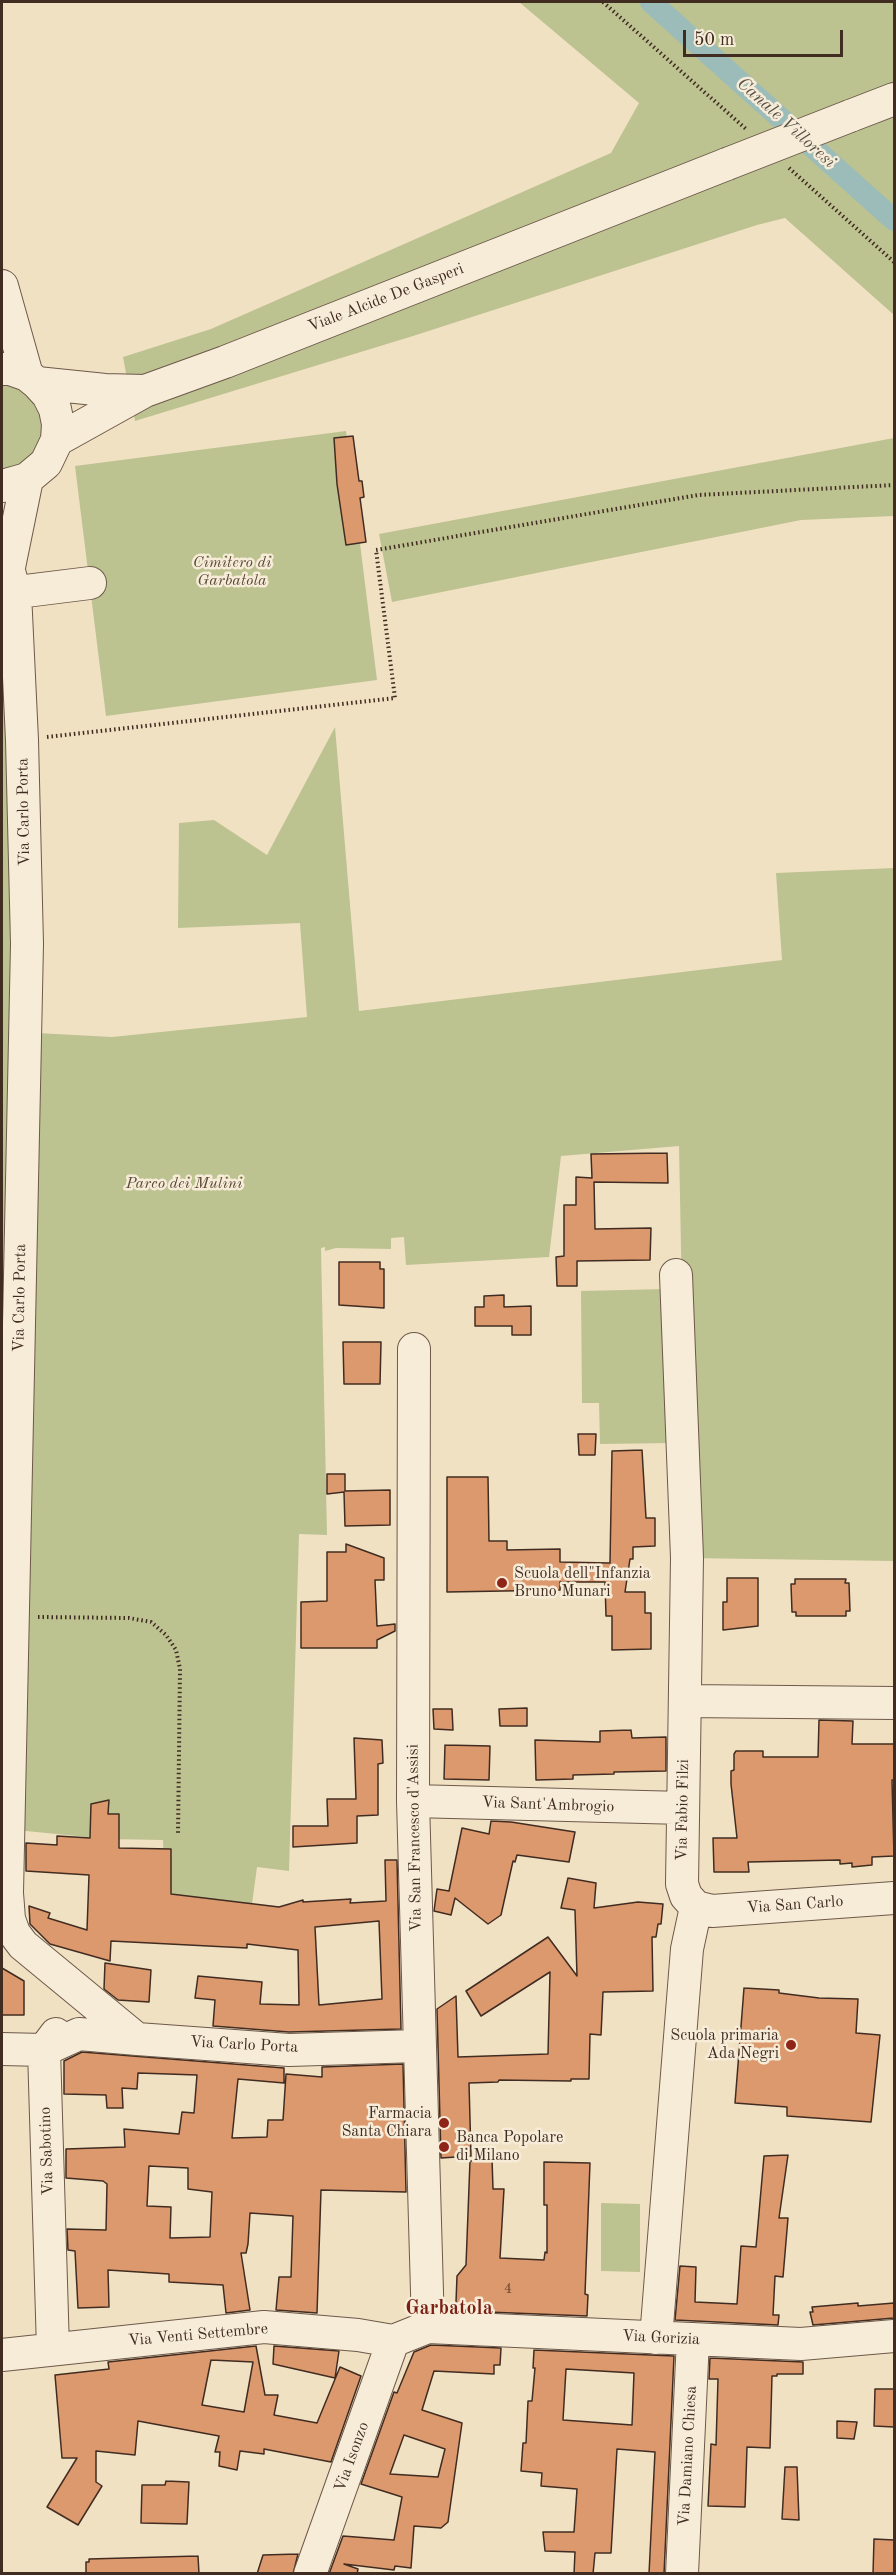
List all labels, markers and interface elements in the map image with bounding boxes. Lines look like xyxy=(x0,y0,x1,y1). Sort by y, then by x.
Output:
scale bar xyxy=(686,18,846,56)
text: 50 m xyxy=(694,31,734,49)
water label: Canale Villoresi xyxy=(732,73,840,173)
street label: Viale Alcide De Gasperi xyxy=(305,259,467,337)
park label: Cimitero di Garbatola xyxy=(193,553,271,591)
street label: Via Carlo Porta xyxy=(13,758,35,866)
park label: Parco dei Mulini xyxy=(126,1174,242,1194)
street label: Via Carlo Porta xyxy=(9,1244,31,1352)
place label: Scuola dell"Infanzia Bruno Munari xyxy=(514,1564,651,1602)
marker: Scuola dell"Infanzia Bruno Munari xyxy=(495,1576,509,1590)
street label: Via San Francesco d'Assisi xyxy=(404,1744,426,1932)
street label: Via Fabio Filzi xyxy=(673,1759,693,1861)
street label: Via Sant'Ambrogio xyxy=(481,1793,615,1817)
street label: Via San Carlo xyxy=(746,1892,844,1918)
place label: Scuola primaria Ada Negri xyxy=(670,2026,779,2064)
street label: Via Carlo Porta xyxy=(189,2033,299,2057)
marker: Scuola primaria Ada Negri xyxy=(784,2038,798,2052)
place label: Farmacia Santa Chiara xyxy=(341,2104,432,2142)
street label: Via Sabotino xyxy=(36,2106,58,2196)
marker: Farmacia Santa Chiara xyxy=(437,2116,451,2130)
place label: Banca Popolare di Milano xyxy=(456,2128,563,2166)
marker: Banca Popolare di Milano xyxy=(437,2140,451,2154)
house number: 4 xyxy=(504,2281,512,2297)
district label: Garbatola xyxy=(405,2297,493,2321)
street label: Via Venti Settembre xyxy=(127,2319,269,2351)
street label: Via Gorizia xyxy=(622,2326,700,2350)
street label: Via Damiano Chiesa xyxy=(675,2385,701,2527)
street label: Via Isonzo xyxy=(330,2419,374,2495)

